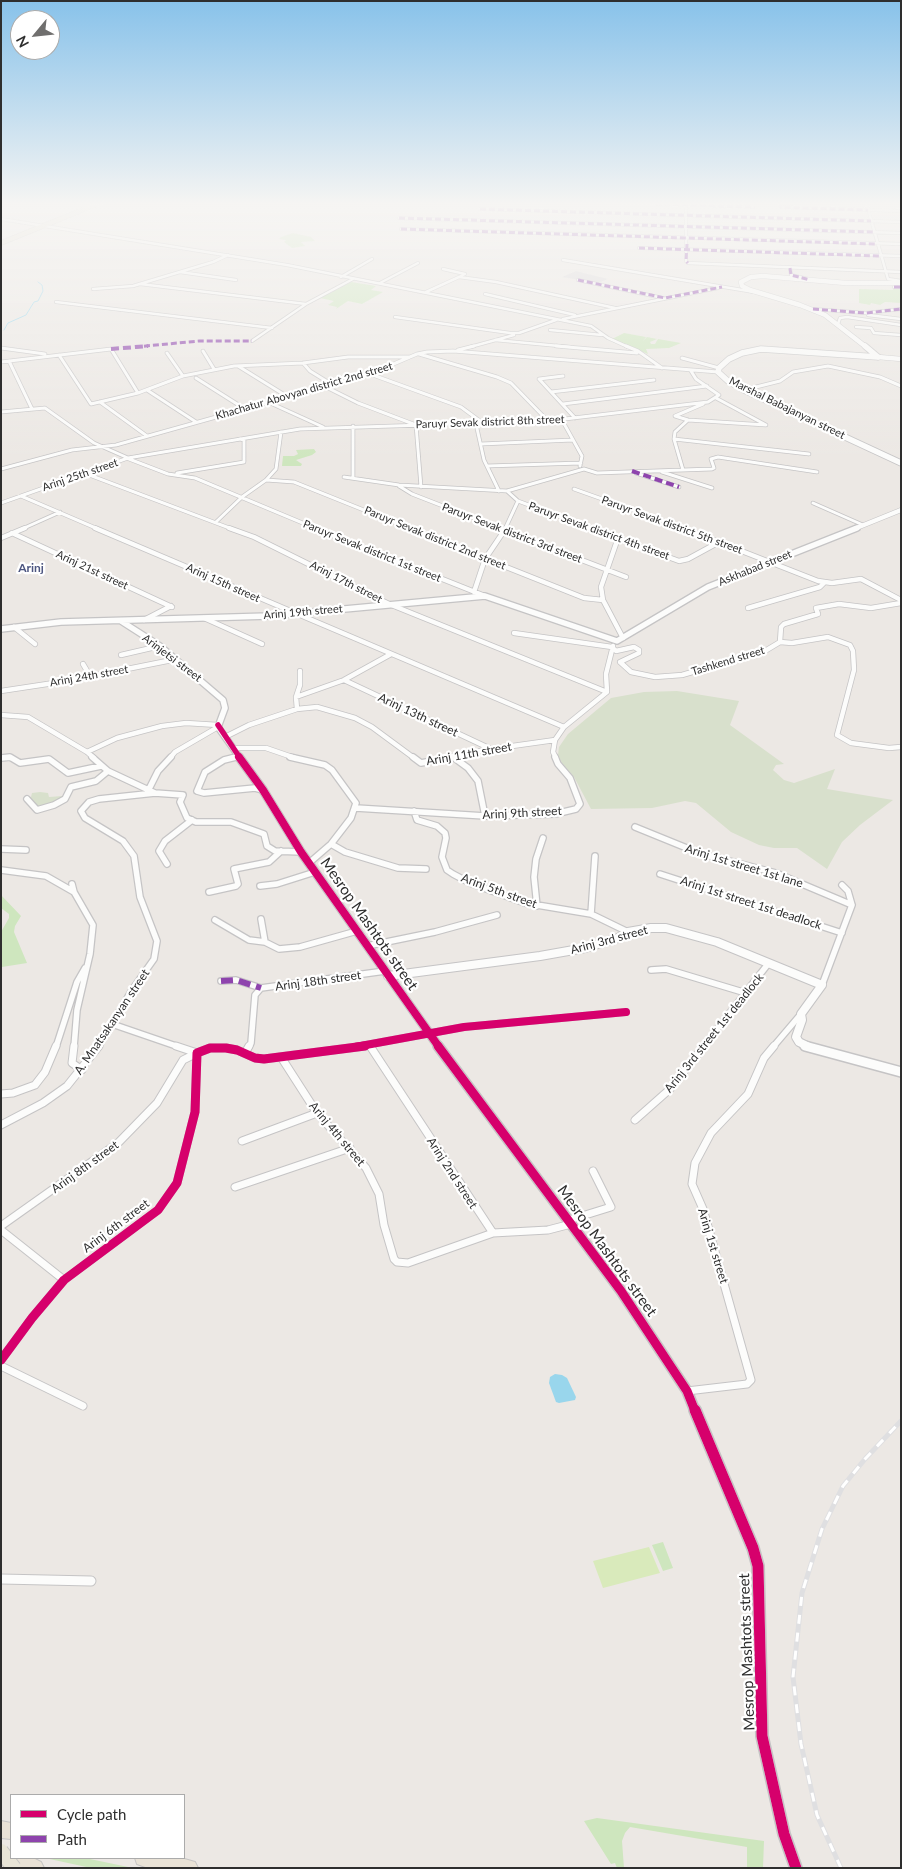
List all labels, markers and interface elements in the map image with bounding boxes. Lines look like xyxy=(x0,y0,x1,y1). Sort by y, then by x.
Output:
north arrow xyxy=(10,10,60,60)
text: N xyxy=(12,33,32,51)
street label: Khachatur Abovyan district 2nd street xyxy=(214,359,394,423)
street label: Marshal Babajanyan street xyxy=(727,374,847,442)
street label: Paruyr Sevak district 8th street xyxy=(415,413,565,431)
street label: Arinj 25th street xyxy=(40,456,120,494)
street label: Paruyr Sevak district 5th street xyxy=(600,493,744,557)
street label: Paruyr Sevak district 4th street xyxy=(527,499,671,563)
street label: Paruyr Sevak district 3rd street xyxy=(440,500,584,566)
street label: Paruyr Sevak district 2nd street xyxy=(362,504,508,572)
street label: Paruyr Sevak district 1st street xyxy=(301,517,443,585)
street label: Askhabad street xyxy=(716,547,794,589)
street label: Arinj 21st street xyxy=(54,548,130,592)
street label: Arinj 17th street xyxy=(308,558,384,606)
district label: Arinj xyxy=(18,561,44,575)
street label: Arinj 15th street xyxy=(184,561,262,605)
street label: Arinj 19th street xyxy=(263,602,343,622)
street label: Arinjetsi street xyxy=(140,631,204,685)
street label: Tashkend street xyxy=(690,644,766,678)
street label: Arinj 24th street xyxy=(49,663,129,689)
street label: Arinj 13th street xyxy=(376,690,460,740)
street label: Arinj 11th street xyxy=(425,739,513,769)
street label: Arinj 9th street xyxy=(482,804,562,822)
street label: Arinj 1st street 1st lane xyxy=(683,841,805,891)
street label: Mesrop Mashtots street xyxy=(316,854,422,994)
street label: Arinj 5th street xyxy=(459,871,539,911)
street label: Arinj 1st street 1st deadlock xyxy=(678,873,824,933)
street label: Arinj 3rd street xyxy=(569,923,649,957)
street label: A. Mnatsakanyan street xyxy=(71,967,153,1077)
street label: Arinj 18th street xyxy=(274,968,362,994)
street label: Arinj 3rd street 1st deadlock xyxy=(661,970,767,1096)
street label: Arinj 4th street xyxy=(306,1099,368,1169)
street label: Arinj 2nd street xyxy=(424,1135,480,1211)
street label: Arinj 8th street xyxy=(49,1138,121,1196)
street label: Mesrop Mashtots street xyxy=(553,1182,661,1320)
street label: Arinj 6th street xyxy=(80,1196,152,1256)
street label: Arinj 1st street xyxy=(695,1207,731,1285)
street label: Mesrop Mashtots street xyxy=(735,1573,759,1731)
legend xyxy=(10,1794,185,1859)
text: Cycle path xyxy=(57,1805,126,1823)
text: Path xyxy=(57,1830,87,1848)

